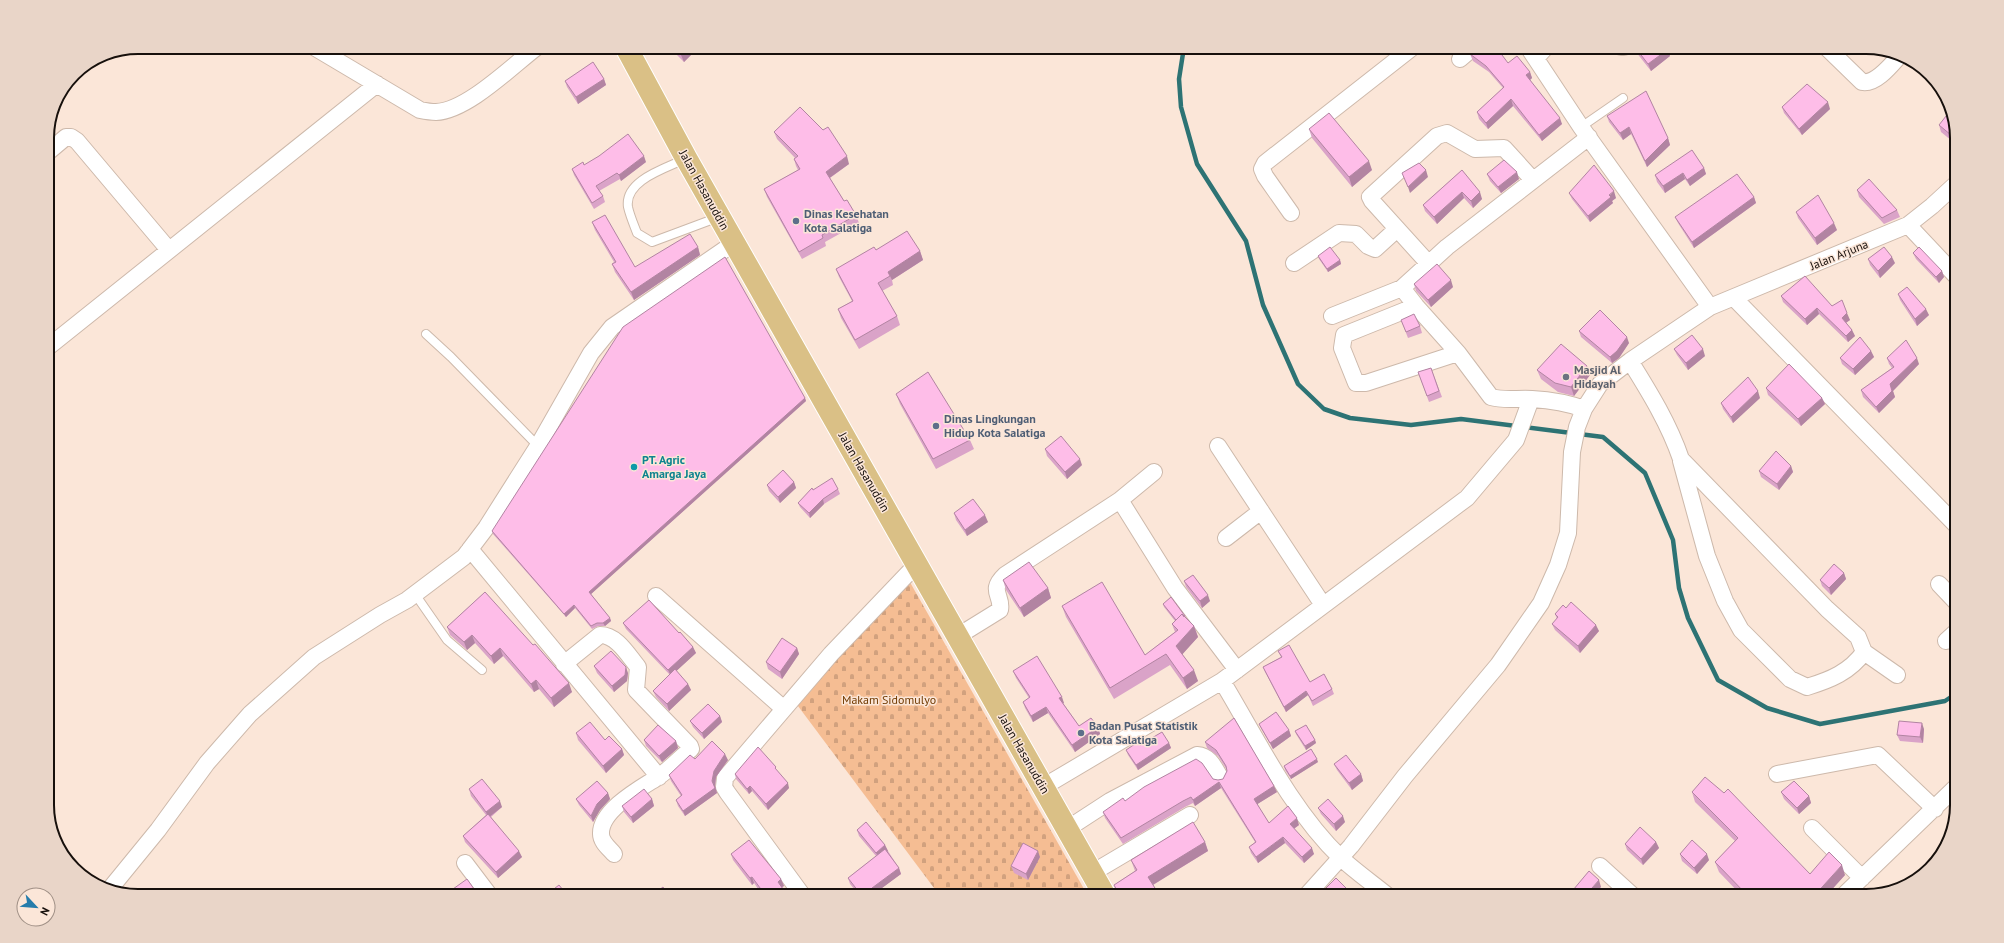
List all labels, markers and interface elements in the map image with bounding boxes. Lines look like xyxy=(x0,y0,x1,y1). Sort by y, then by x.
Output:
street label: Jalan Hasanuddin xyxy=(676,146,733,232)
place label: Dinas Kesehatan Kota Salatiga xyxy=(804,206,889,235)
marker: Dinas Kesehatan Kota Salatiga xyxy=(791,216,801,226)
street label: Jalan Arjuna xyxy=(1807,236,1870,273)
place label: Masjid Al Hidayah xyxy=(1574,362,1621,391)
marker: Masjid Al Hidayah xyxy=(1561,372,1571,382)
place label: Dinas Lingkungan Hidup Kota Salatiga xyxy=(944,411,1046,440)
marker: Dinas Lingkungan Hidup Kota Salatiga xyxy=(931,421,941,431)
street label: Jalan Hasanuddin xyxy=(835,428,893,514)
place label: PT. Agric Amarga Jaya xyxy=(642,452,706,481)
marker: PT. Agric Amarga Jaya xyxy=(629,462,639,472)
park label: Makam Sidomulyo xyxy=(842,692,936,707)
street label: Jalan Hasanuddin xyxy=(995,710,1053,796)
place label: Badan Pusat Statistik Kota Salatiga xyxy=(1089,718,1198,747)
marker: Badan Pusat Statistik Kota Salatiga xyxy=(1076,728,1086,738)
north arrow xyxy=(16,887,56,927)
text: N xyxy=(37,905,53,918)

